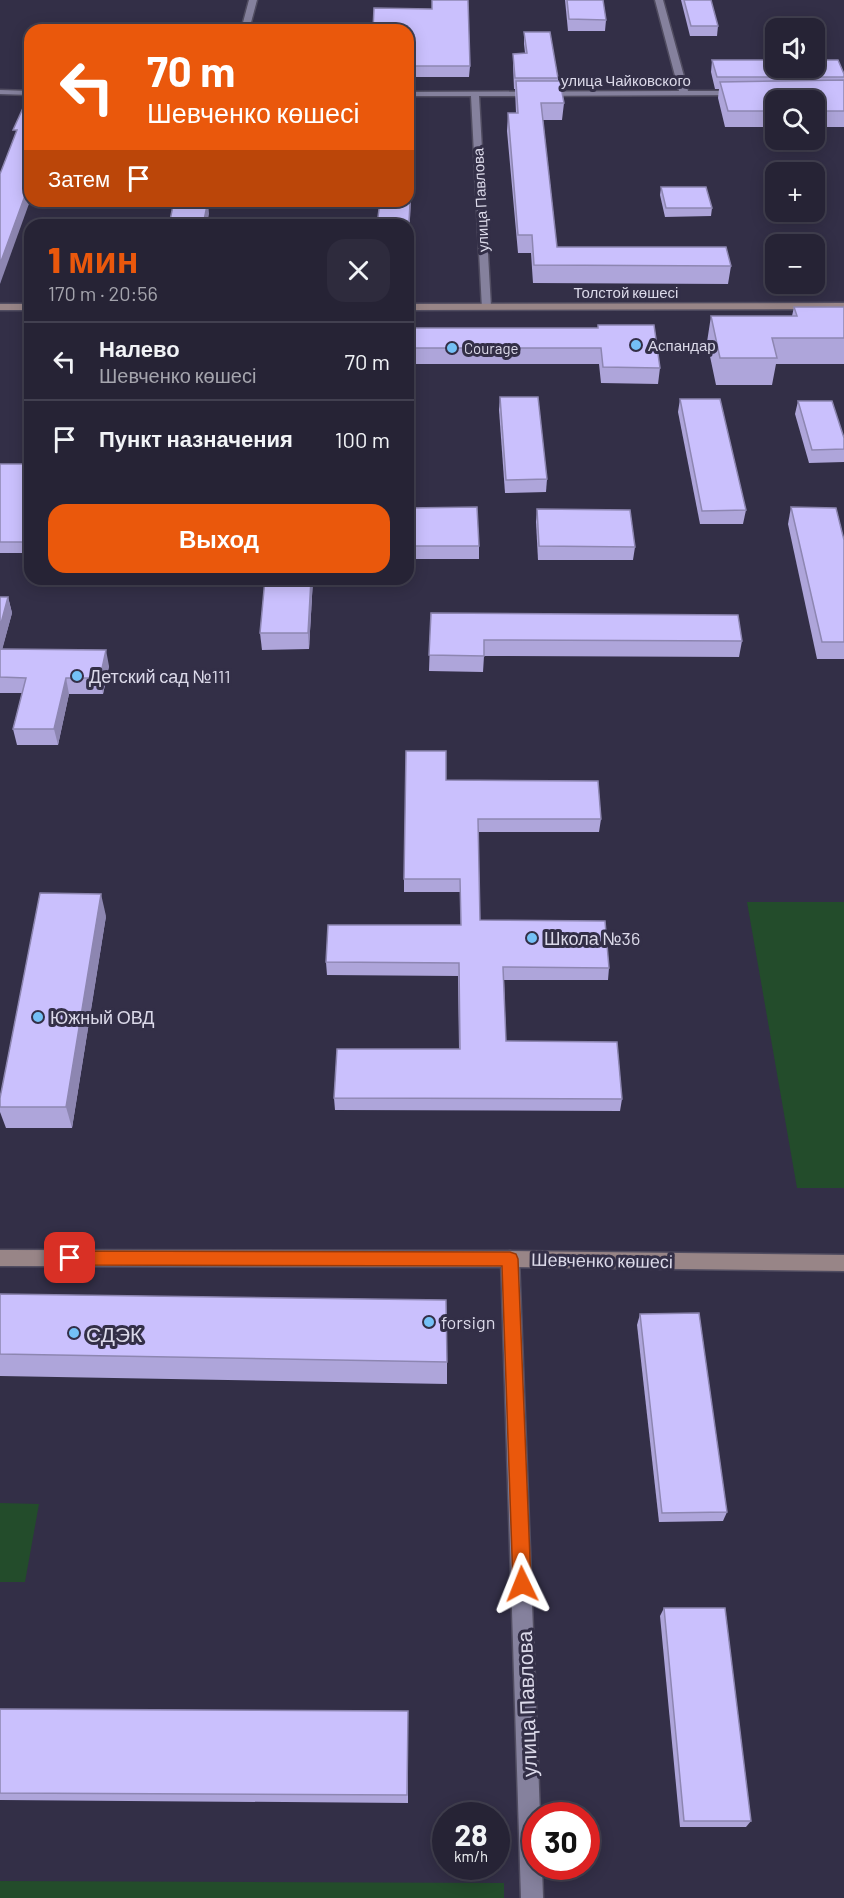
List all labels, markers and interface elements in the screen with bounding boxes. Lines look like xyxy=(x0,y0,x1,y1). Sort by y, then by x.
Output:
map controls xyxy=(765,18,825,294)
button: sound xyxy=(765,18,825,78)
text: 70 m xyxy=(147,45,235,95)
icon: left xyxy=(48,48,126,126)
street label: улица Чайковского xyxy=(561,71,691,89)
button: search xyxy=(765,90,825,150)
text: Шевченко көшесі xyxy=(147,96,359,128)
street label: улица Павлова xyxy=(468,147,492,253)
icon: arrive xyxy=(122,162,155,195)
button: + xyxy=(765,162,825,222)
text: Затем xyxy=(48,165,110,191)
button: − xyxy=(765,234,825,294)
text: 1 мин xyxy=(48,237,139,280)
button: close xyxy=(327,239,390,302)
text: 170 m · 20:56 xyxy=(48,281,158,305)
street label: Толстой көшесі xyxy=(574,283,678,301)
text: Налево xyxy=(99,335,180,361)
place label: Аспандар xyxy=(648,336,716,354)
marker: Аспандар xyxy=(629,338,643,352)
place label: Courage xyxy=(464,339,518,357)
marker: Courage xyxy=(445,341,459,355)
icon: left xyxy=(48,345,81,378)
text: 70 m xyxy=(345,348,390,374)
text: Шевченко көшесі xyxy=(99,363,256,387)
icon: arrive xyxy=(48,423,81,456)
text: Пункт назначения xyxy=(99,425,293,451)
text: 100 m xyxy=(335,426,390,452)
button: Выход xyxy=(48,504,390,573)
place label: Детский сад №111 xyxy=(89,665,231,687)
marker: Детский сад №111 xyxy=(70,669,84,683)
place label: Школа №36 xyxy=(544,927,640,949)
marker: Школа №36 xyxy=(525,931,539,945)
place label: Южный ОВД xyxy=(50,1006,155,1028)
marker: Южный ОВД xyxy=(31,1010,45,1024)
pin xyxy=(44,1232,95,1283)
icon: arrive xyxy=(53,1241,86,1274)
street label: Шевченко көшесі xyxy=(531,1248,673,1272)
place label: forsign xyxy=(441,1311,495,1333)
marker: forsign xyxy=(422,1315,436,1329)
place label: СДЭК xyxy=(86,1321,143,1346)
marker: СДЭК xyxy=(67,1326,81,1340)
position arrow xyxy=(490,1552,554,1616)
street label: улица Павлова xyxy=(511,1630,541,1777)
speed limit sign: 30 xyxy=(522,1802,600,1880)
text: 28 xyxy=(454,1816,488,1852)
text: km/h xyxy=(454,1847,488,1865)

